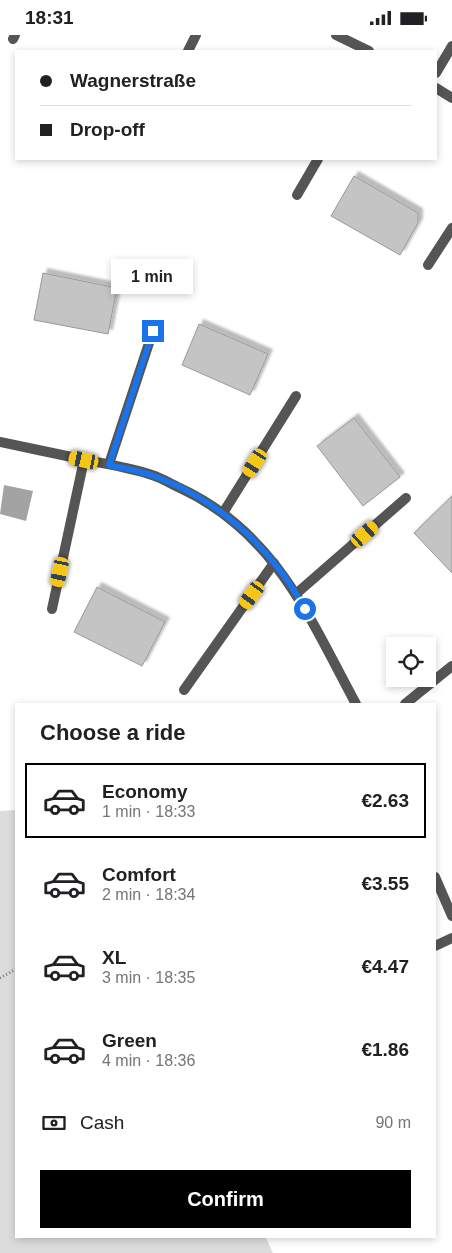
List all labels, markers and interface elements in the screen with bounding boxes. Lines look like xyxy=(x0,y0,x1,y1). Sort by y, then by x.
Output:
text: 18:31 xyxy=(25,7,74,28)
text: Wagnerstraße xyxy=(70,70,196,91)
text: Drop-off xyxy=(70,119,145,140)
callout: 1 min xyxy=(112,259,194,293)
text: 1 min xyxy=(131,268,173,285)
route end xyxy=(142,320,164,342)
car xyxy=(240,446,269,480)
car xyxy=(67,450,100,470)
car xyxy=(348,518,381,550)
car xyxy=(49,556,70,588)
car xyxy=(237,578,266,612)
route start xyxy=(294,598,316,620)
map controls xyxy=(386,637,436,687)
button: locate xyxy=(386,637,436,687)
text: Choose a ride xyxy=(40,720,185,745)
icon: car xyxy=(42,778,87,823)
text: Economy xyxy=(102,781,188,802)
text: €2.63 xyxy=(361,790,409,811)
text: 1 min · 18:33 xyxy=(102,803,195,820)
icon: car xyxy=(42,861,87,906)
text: Comfort xyxy=(102,864,176,885)
text: €3.55 xyxy=(361,873,409,894)
text: 2 min · 18:34 xyxy=(102,886,195,903)
icon: car xyxy=(42,944,87,989)
text: XL xyxy=(102,947,126,968)
text: €4.47 xyxy=(361,956,409,977)
text: 3 min · 18:35 xyxy=(102,969,195,986)
icon: car xyxy=(42,1027,87,1072)
text: Green xyxy=(102,1030,157,1051)
text: €1.86 xyxy=(361,1039,409,1060)
text: 4 min · 18:36 xyxy=(102,1052,195,1069)
icon: cash xyxy=(40,1109,68,1137)
text: Cash xyxy=(80,1112,124,1133)
text: 90 m xyxy=(375,1114,411,1131)
button: Confirm xyxy=(40,1170,411,1228)

